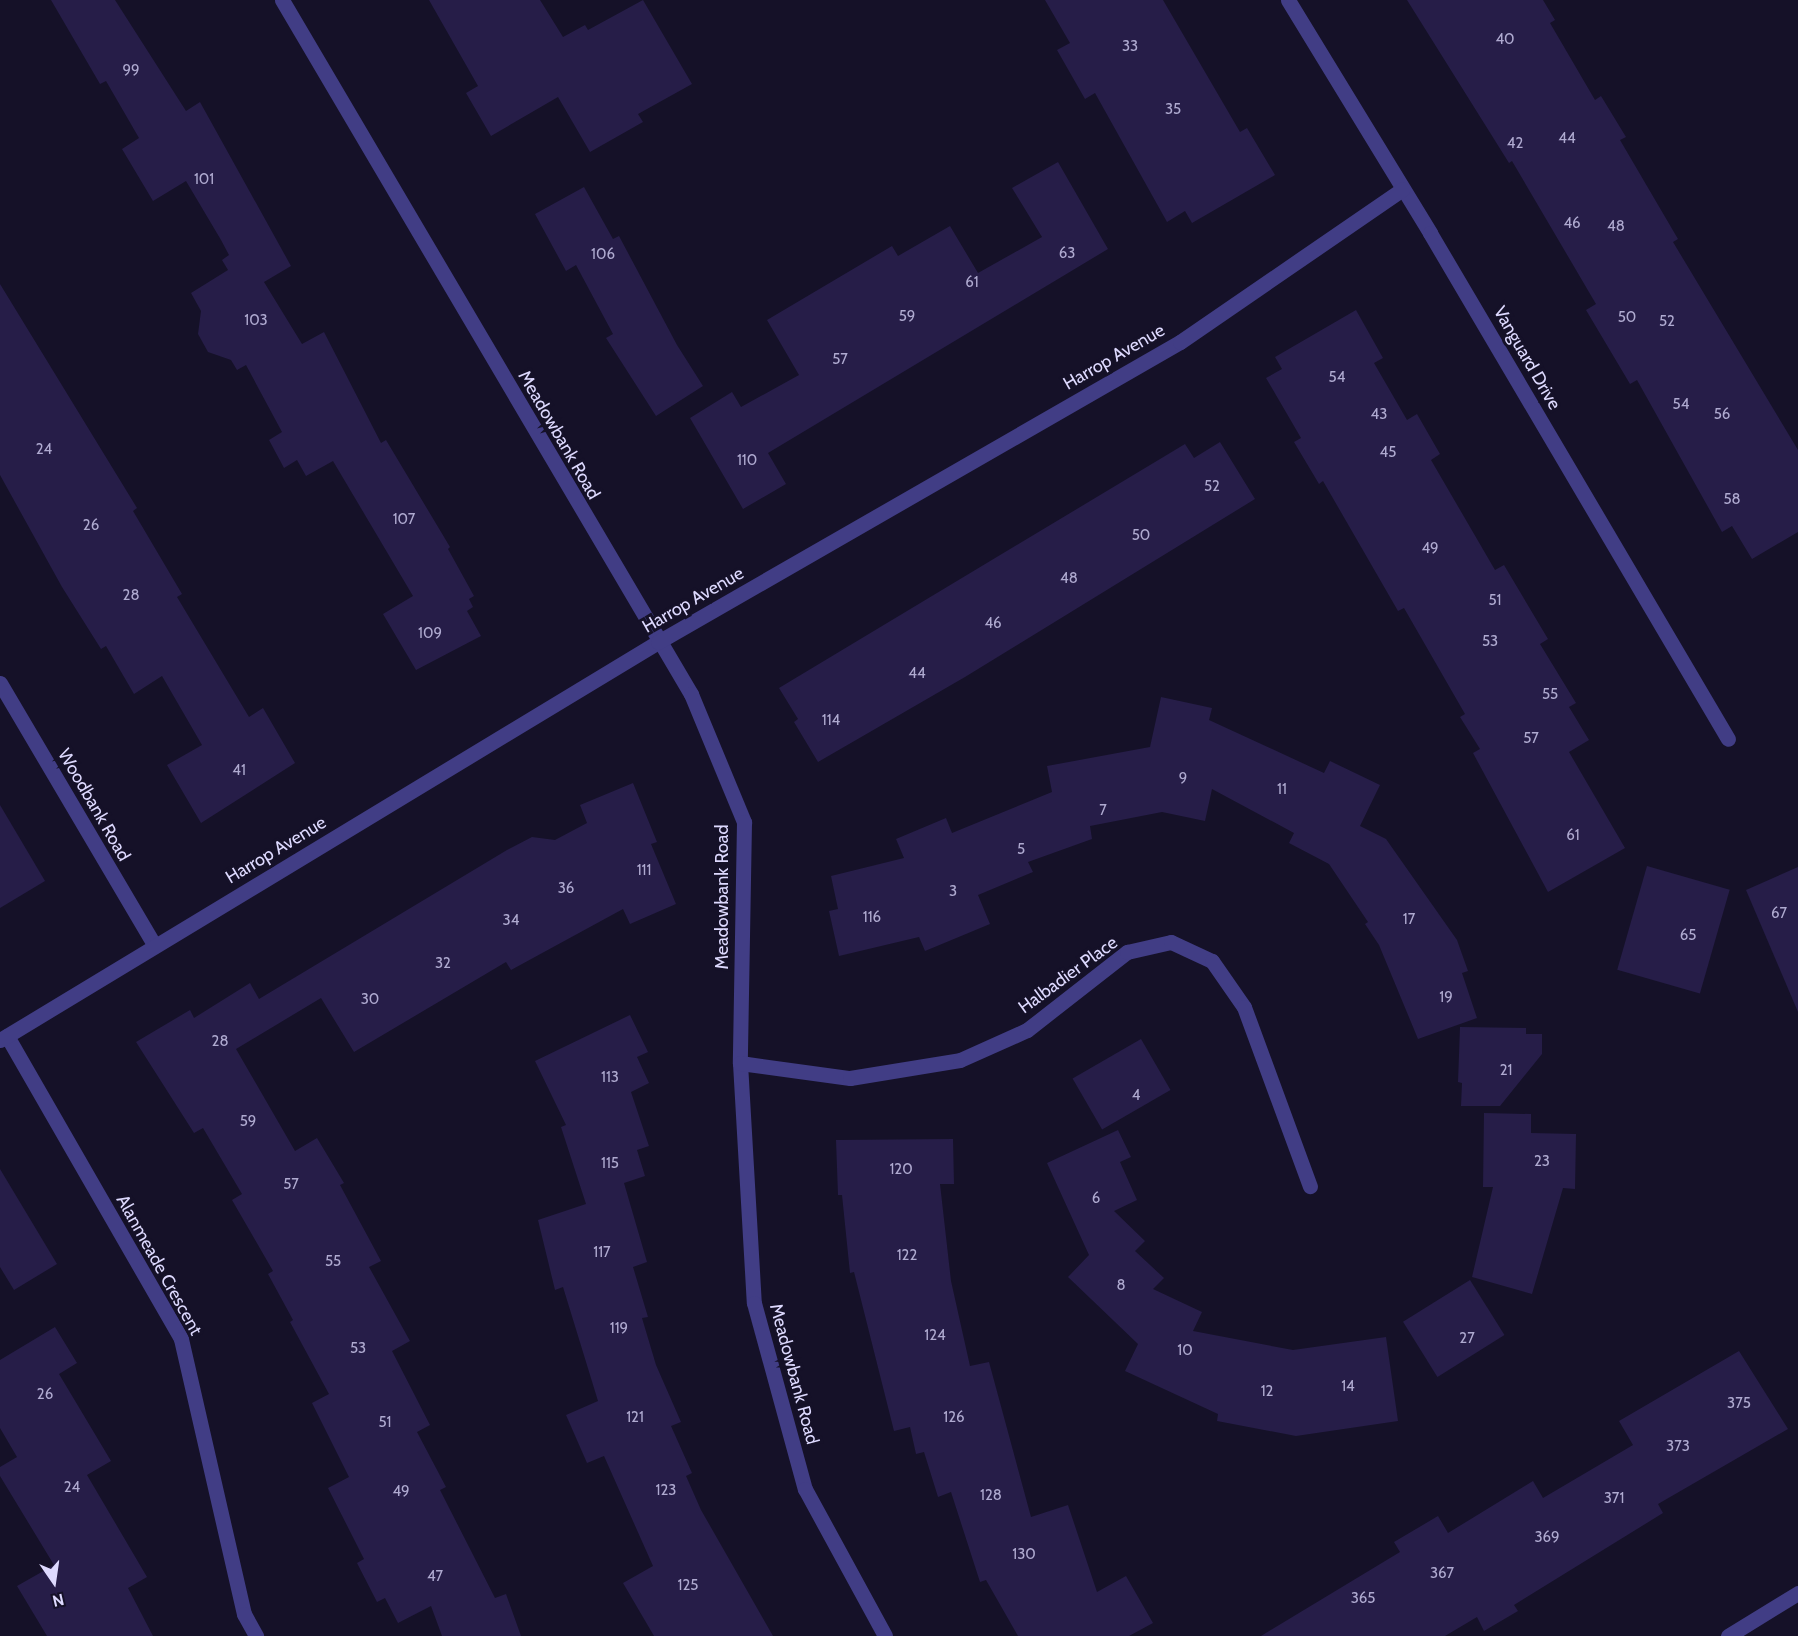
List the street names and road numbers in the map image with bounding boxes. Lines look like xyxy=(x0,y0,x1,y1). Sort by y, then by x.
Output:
street label: Vanguard Drive xyxy=(1489,302,1565,414)
street label: Harrop Avenue xyxy=(1060,319,1168,395)
street label: Meadowbank Road xyxy=(513,367,605,503)
street label: Harrop Avenue xyxy=(639,562,747,638)
street label: Woodbank Road xyxy=(53,745,135,865)
street label: Harrop Avenue xyxy=(222,812,330,888)
street label: Meadowbank Road xyxy=(711,825,733,969)
street label: Halbadier Place xyxy=(1014,932,1122,1018)
street label: Alanmeade Crescent xyxy=(111,1191,207,1339)
street label: Meadowbank Road xyxy=(765,1301,823,1447)

